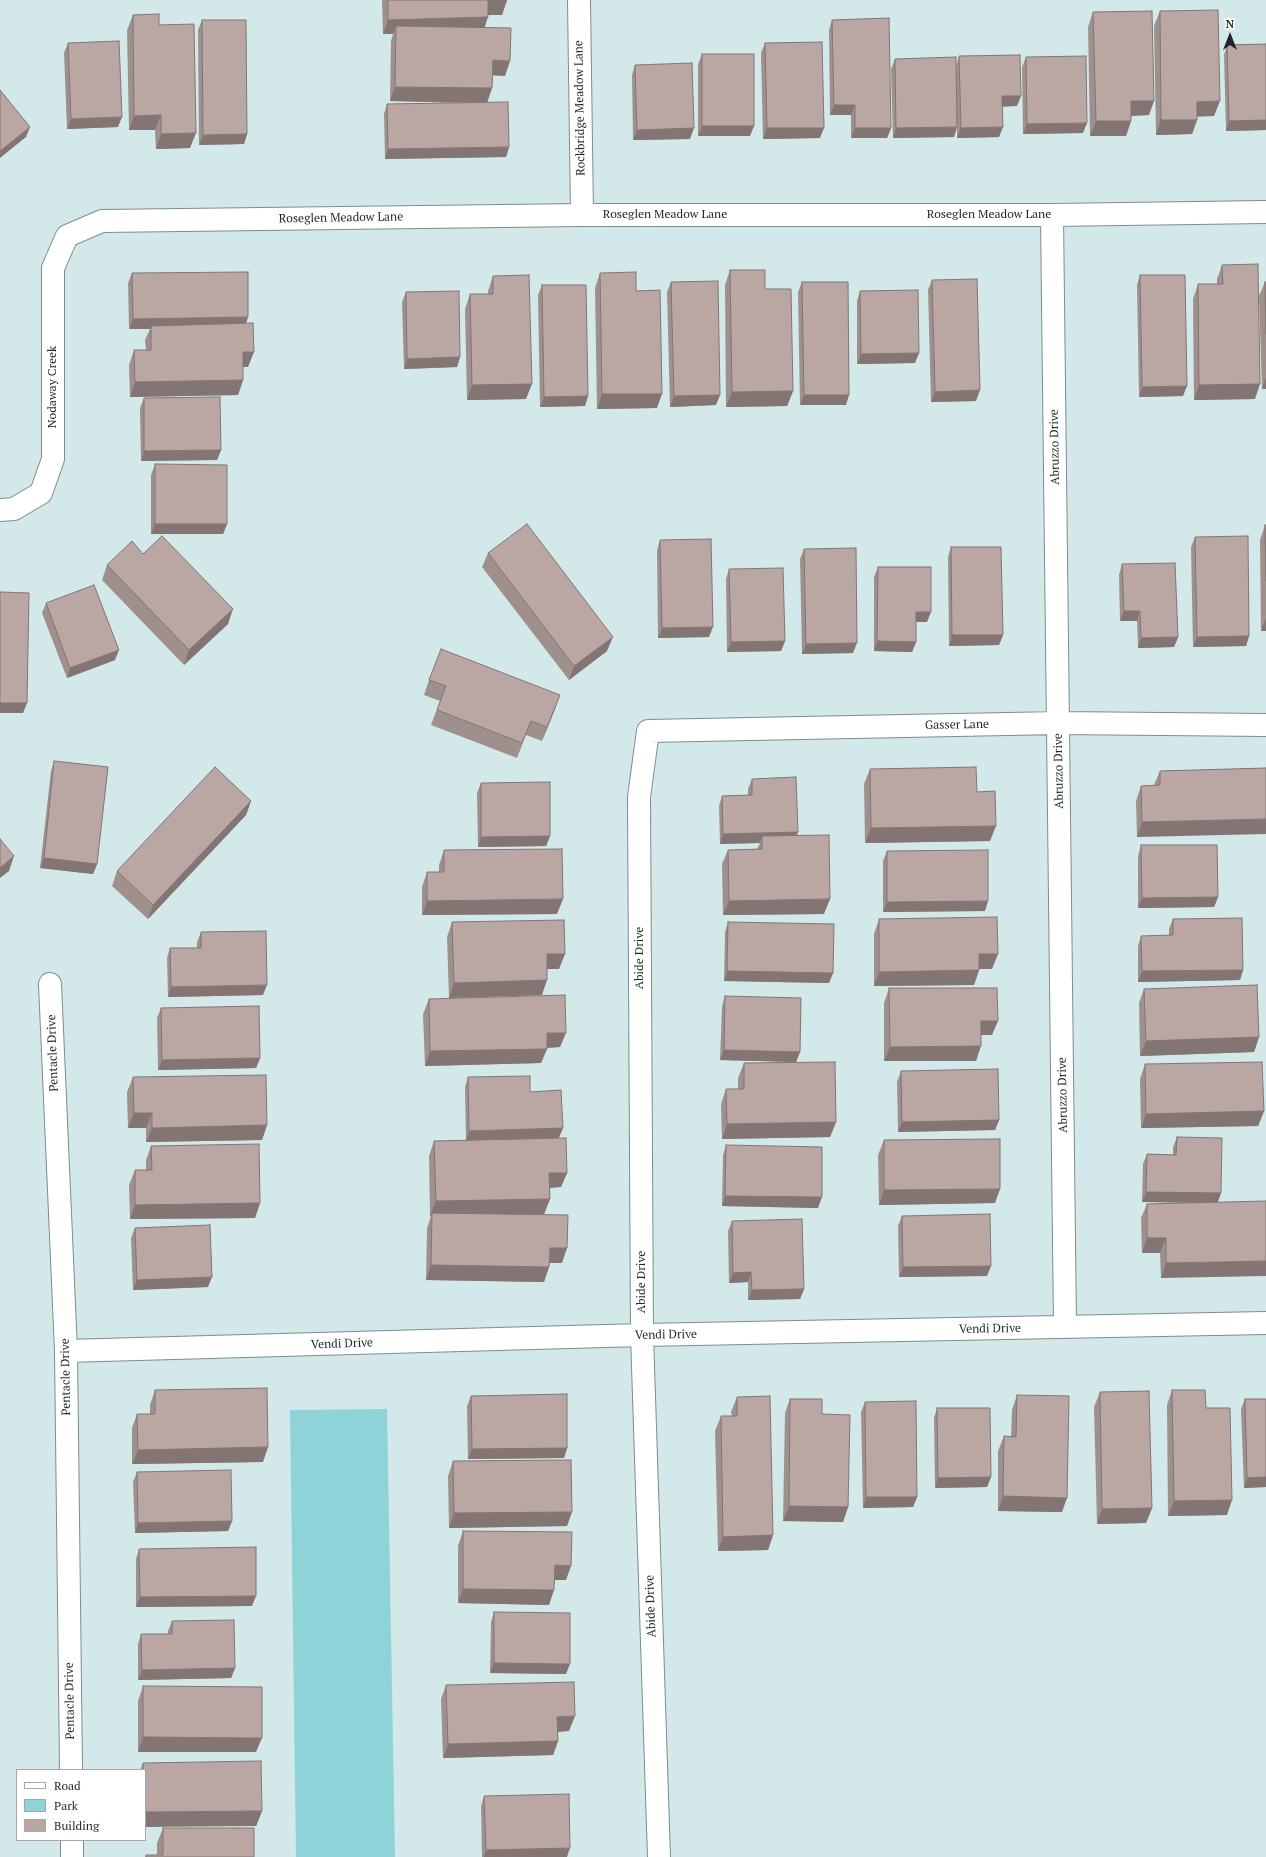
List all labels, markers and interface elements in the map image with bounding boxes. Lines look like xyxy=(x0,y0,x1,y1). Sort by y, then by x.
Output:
north arrow xyxy=(1210,16,1250,56)
text: N xyxy=(1226,17,1234,31)
street label: Rockbridge Meadow Lane xyxy=(572,40,588,176)
street label: Roseglen Meadow Lane xyxy=(603,208,727,222)
street label: Roseglen Meadow Lane xyxy=(927,208,1051,222)
street label: Roseglen Meadow Lane xyxy=(279,210,403,226)
street label: Nodaway Creek xyxy=(46,346,60,428)
street label: Abruzzo Drive xyxy=(1047,409,1063,485)
street label: Gasser Lane xyxy=(925,717,989,733)
street label: Abruzzo Drive xyxy=(1051,733,1067,809)
street label: Abide Drive xyxy=(633,927,647,989)
street label: Pentacle Drive xyxy=(44,1014,62,1092)
street label: Abruzzo Drive xyxy=(1055,1057,1071,1133)
street label: Abide Drive xyxy=(635,1251,649,1313)
street label: Vendi Drive xyxy=(959,1321,1021,1337)
street label: Vendi Drive xyxy=(635,1327,697,1343)
street label: Vendi Drive xyxy=(311,1336,373,1352)
street label: Pentacle Drive xyxy=(58,1338,74,1416)
street label: Abide Drive xyxy=(643,1574,659,1638)
street label: Pentacle Drive xyxy=(62,1662,78,1740)
legend xyxy=(16,1769,146,1841)
text: Road xyxy=(54,1778,81,1793)
text: Park xyxy=(54,1798,78,1813)
text: Building xyxy=(54,1818,99,1833)

